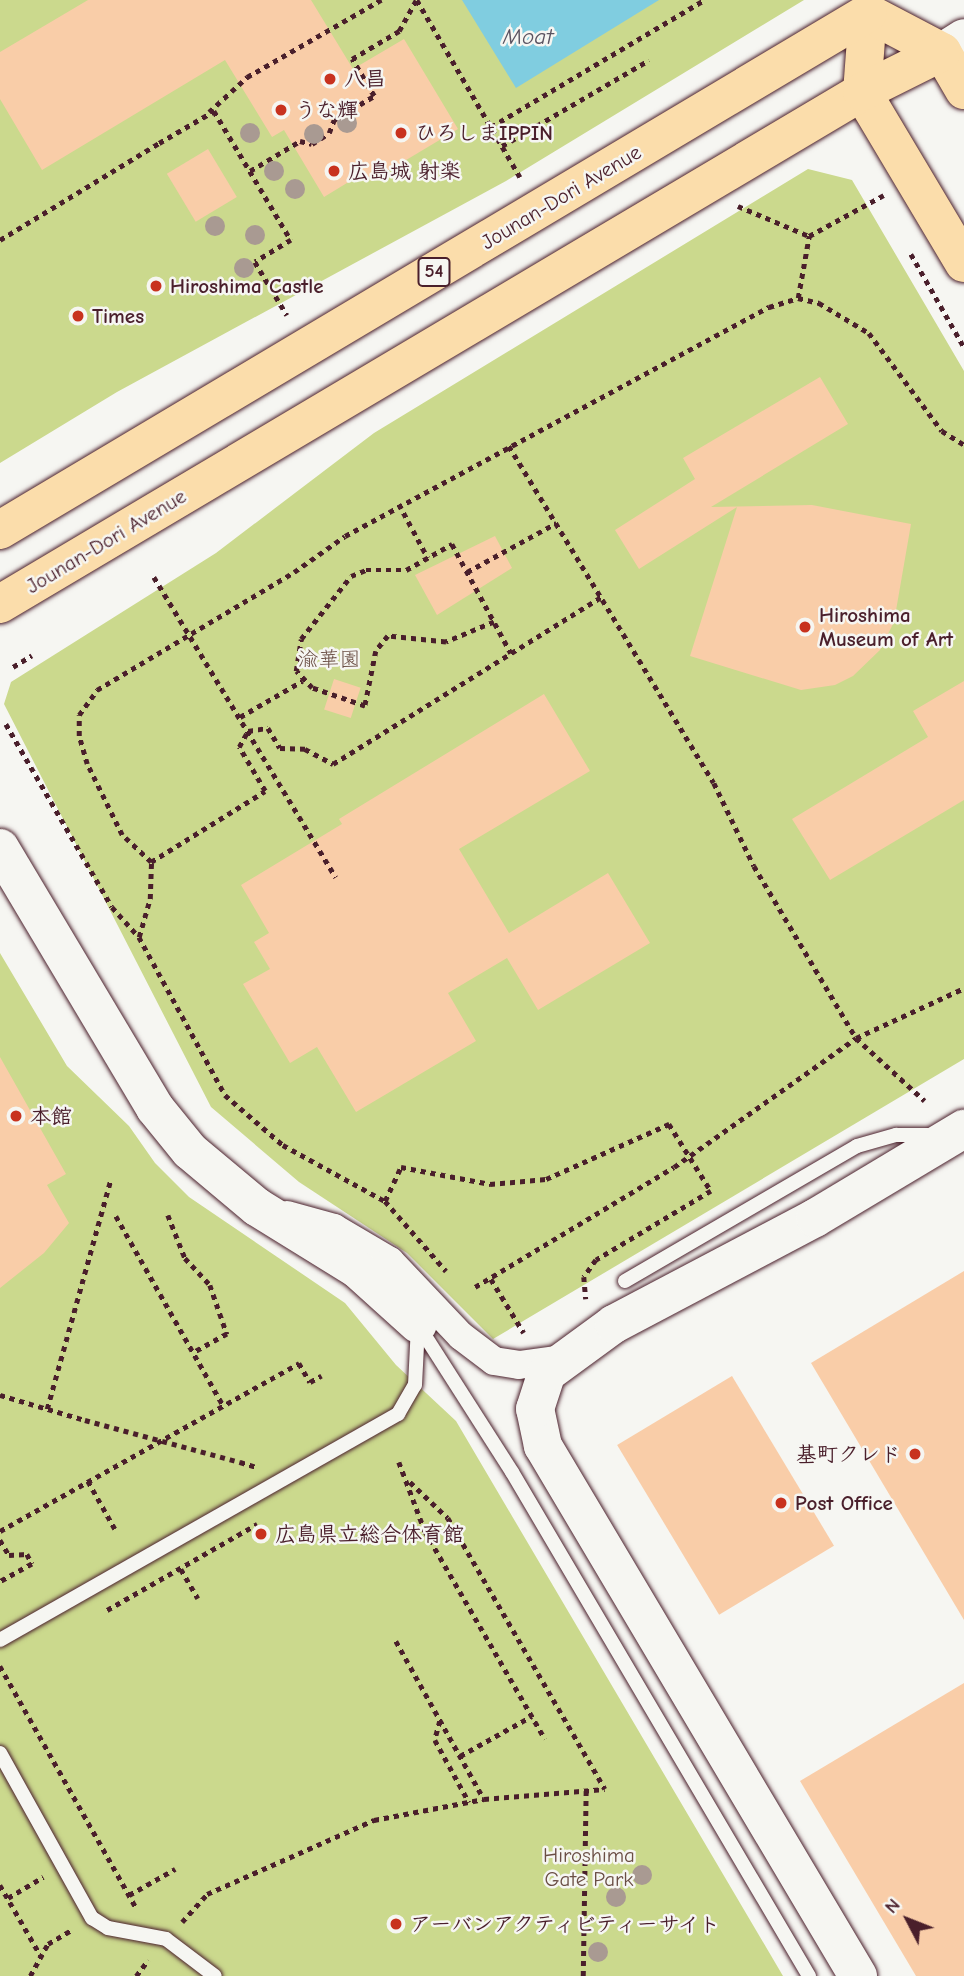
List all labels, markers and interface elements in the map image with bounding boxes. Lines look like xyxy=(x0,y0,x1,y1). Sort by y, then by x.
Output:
water label: Moat xyxy=(503,23,553,51)
place label: 八昌 xyxy=(344,66,386,92)
marker: 八昌 xyxy=(322,71,338,87)
place label: うな輝 xyxy=(295,97,358,123)
marker: うな輝 xyxy=(273,102,289,118)
place label: ひろしまIPPIN xyxy=(415,120,553,146)
marker: ひろしまIPPIN xyxy=(393,125,409,141)
street label: Jounan-Dori Avenue xyxy=(476,139,646,255)
place label: 広島城 射楽 xyxy=(348,158,460,184)
marker: 広島城 射楽 xyxy=(326,163,342,179)
road number: 54 xyxy=(416,256,452,288)
place label: Hiroshima Castle xyxy=(170,273,323,299)
marker: Hiroshima Castle xyxy=(148,278,164,294)
place label: Times xyxy=(92,303,144,329)
marker: Times xyxy=(70,308,86,324)
street label: Jounan-Dori Avenue xyxy=(21,483,191,599)
place label: Hiroshima Museum of Art xyxy=(819,602,953,652)
marker: Hiroshima Museum of Art xyxy=(797,619,813,635)
park label: 渝華園 xyxy=(298,646,360,672)
place label: 本館 xyxy=(30,1103,72,1129)
marker: 本館 xyxy=(8,1108,24,1124)
place label: 基町クレド xyxy=(796,1441,901,1467)
marker: 基町クレド xyxy=(907,1446,923,1462)
place label: Post Office xyxy=(795,1490,893,1516)
marker: Post Office xyxy=(773,1495,789,1511)
place label: 広島県立総合体育館 xyxy=(275,1521,464,1547)
marker: 広島県立総合体育館 xyxy=(253,1526,269,1542)
park label: Hiroshima Gate Park xyxy=(543,1842,635,1892)
north arrow xyxy=(873,1885,943,1955)
text: N xyxy=(880,1894,905,1918)
place label: アーバンアクティビティーサイト xyxy=(410,1911,724,1937)
marker: アーバンアクティビティーサイト xyxy=(388,1916,404,1932)

